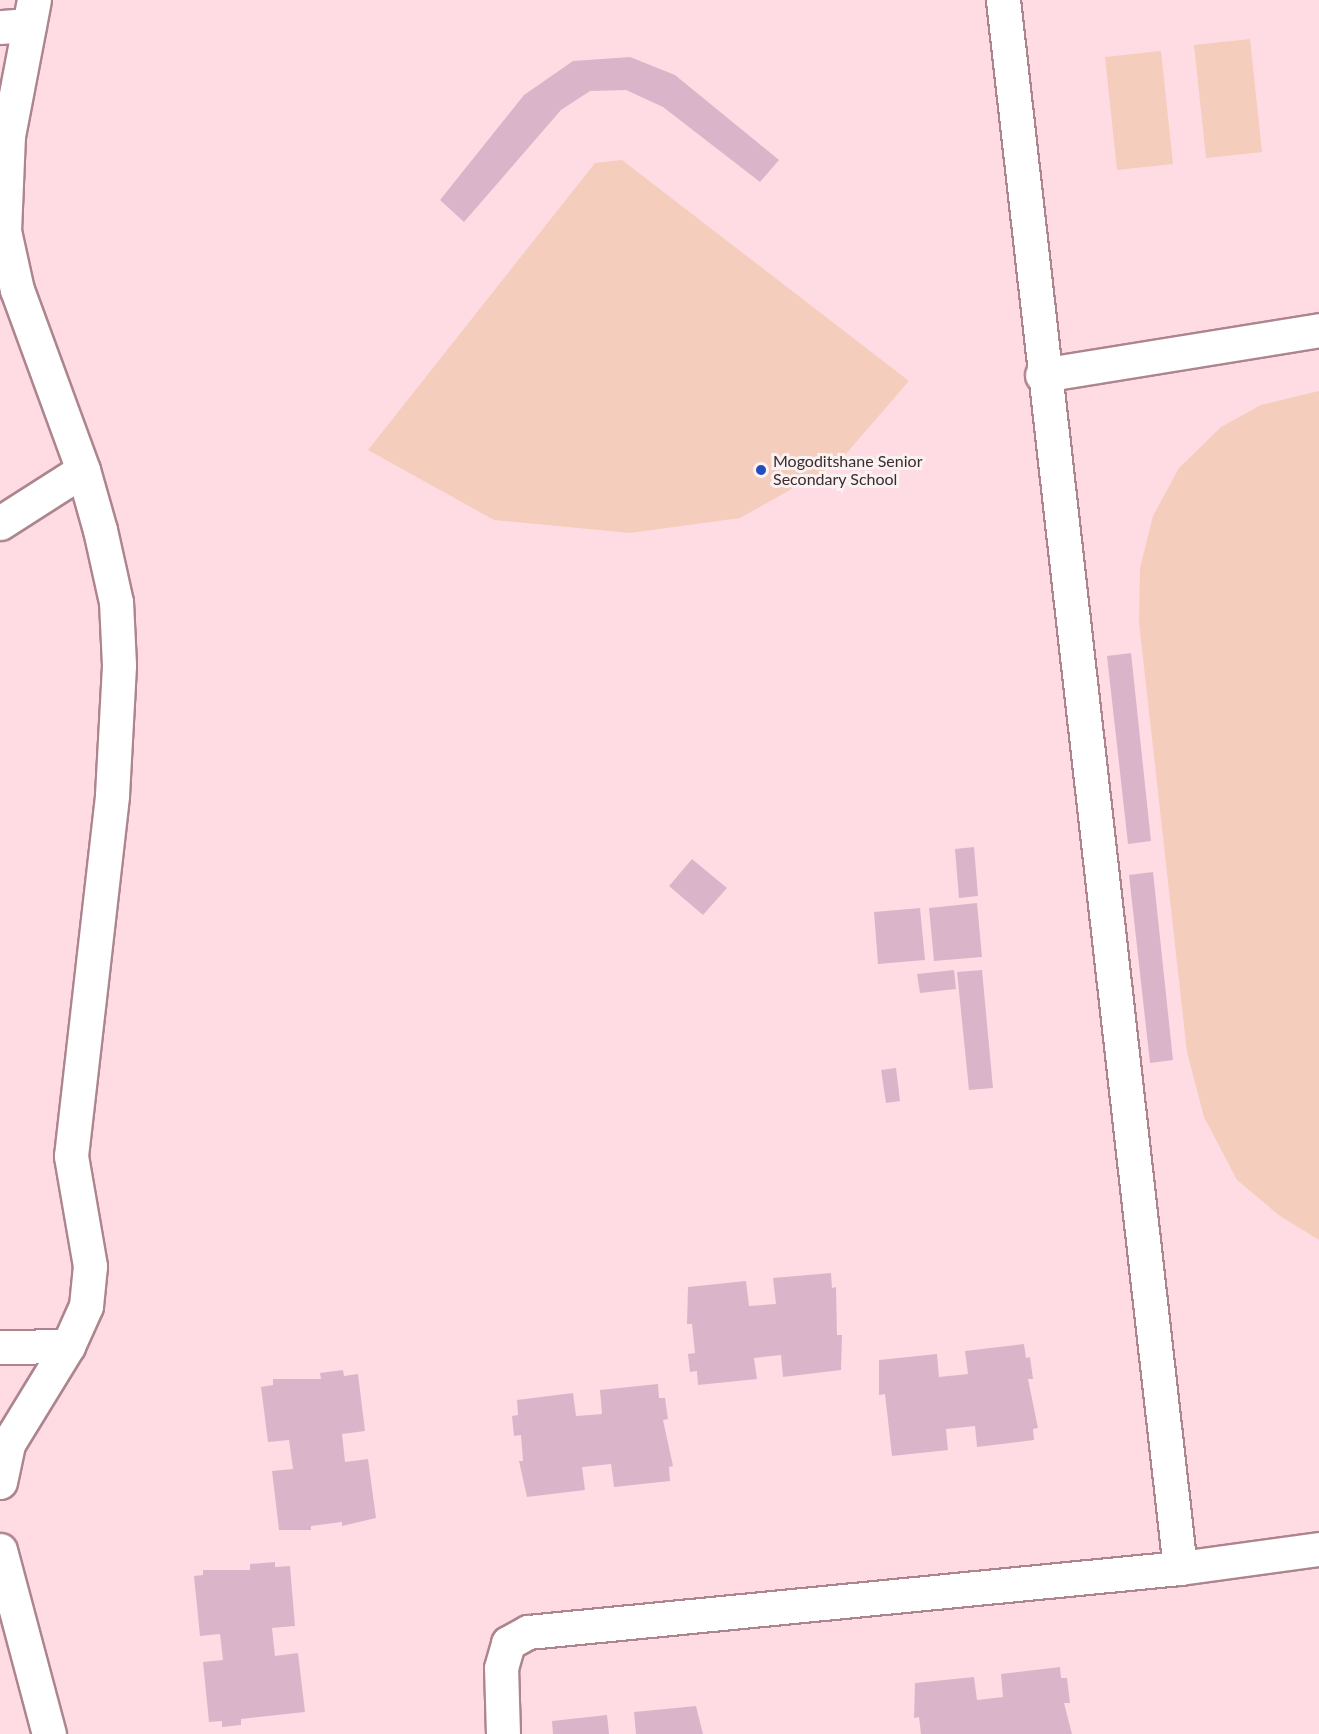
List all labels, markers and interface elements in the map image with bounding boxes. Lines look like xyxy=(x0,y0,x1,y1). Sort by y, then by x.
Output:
place label: Mogoditshane Senior Secondary School xyxy=(773,451,922,489)
marker: Mogoditshane Senior Secondary School xyxy=(754,463,768,477)

